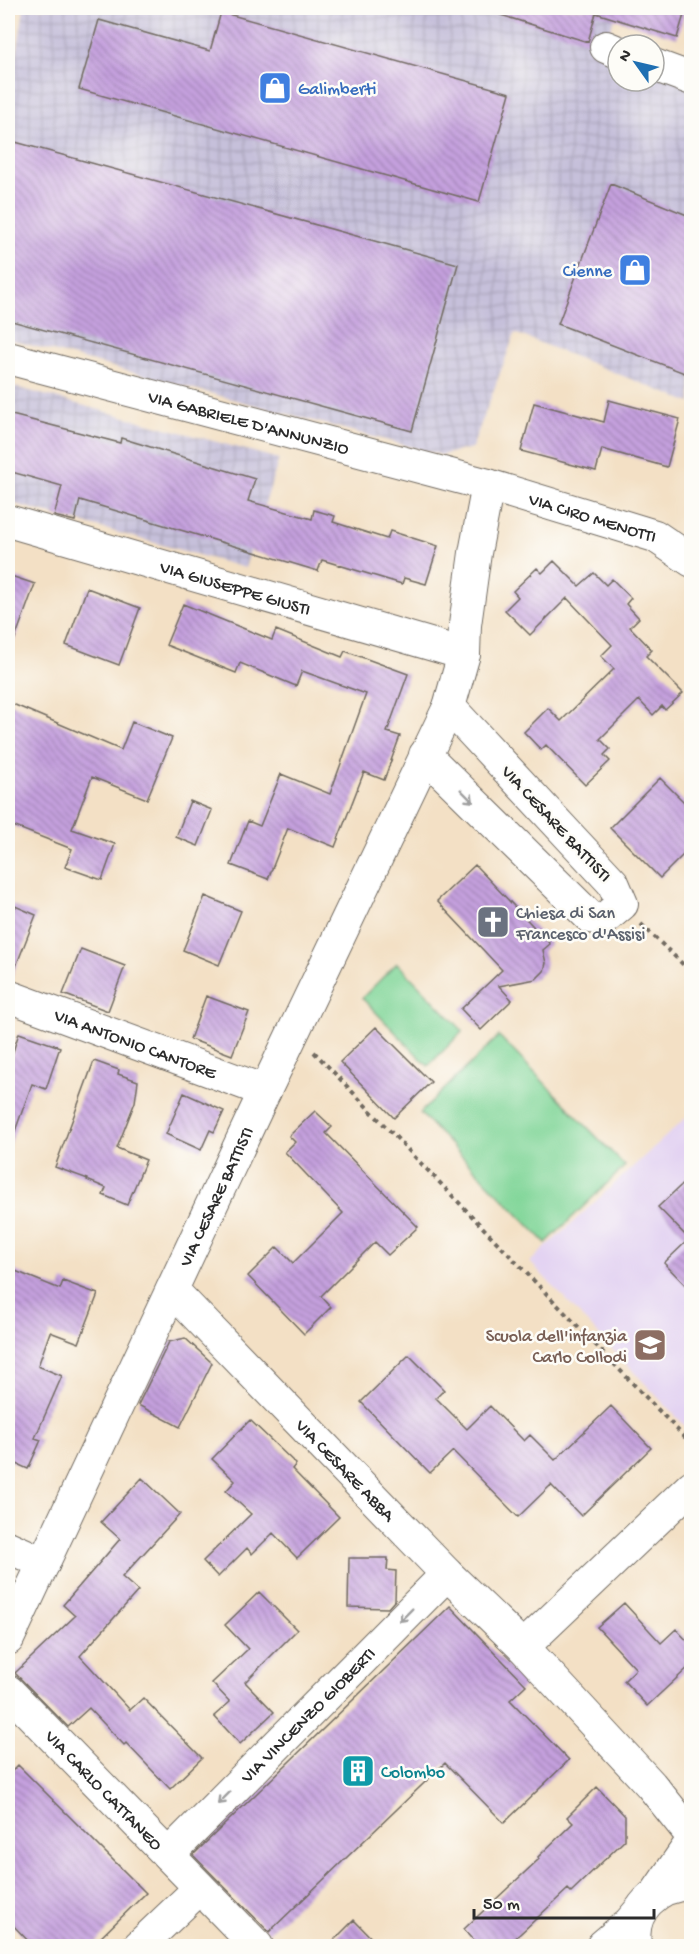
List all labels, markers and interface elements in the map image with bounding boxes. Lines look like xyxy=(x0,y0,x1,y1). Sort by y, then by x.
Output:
north arrow xyxy=(606,33,666,93)
text: N xyxy=(616,46,638,66)
shop icon: Galimberti xyxy=(257,70,293,106)
place label: Galimberti xyxy=(298,80,377,101)
shop icon: Cienne xyxy=(617,252,653,288)
place label: Cienne xyxy=(563,262,613,283)
street label: VIA GABRIELE D'ANNUNZIO xyxy=(144,387,351,461)
street label: VIA CIRO MENOTTI xyxy=(525,490,658,549)
street label: VIA GIUSEPPE GIUSTI xyxy=(156,558,313,622)
street label: VIA CESARE BATTISTI xyxy=(495,761,615,887)
one-way arrow xyxy=(460,788,475,803)
church icon: Chiesa di San Francesco d'Assisi xyxy=(475,904,511,940)
place label: Chiesa di San Francesco d'Assisi xyxy=(515,904,645,946)
street label: VIA ANTONIO CANTORE xyxy=(50,1006,219,1085)
street label: VIA CESARE BATTISTI xyxy=(176,1124,260,1271)
place label: Scuola dell'infanzia Carlo Collodi xyxy=(486,1327,628,1369)
school or university icon: Scuola dell'infanzia Carlo Collodi xyxy=(632,1327,668,1363)
street label: VIA CESARE ABBA xyxy=(289,1415,399,1528)
one-way arrow xyxy=(398,1608,413,1623)
street label: VIA VINCENZO GIOBERTI xyxy=(237,1644,381,1789)
street label: VIA CARLO CATTANEO xyxy=(39,1726,166,1856)
building icon: Colombo xyxy=(340,1753,376,1789)
place label: Colombo xyxy=(381,1763,445,1784)
one-way arrow xyxy=(217,1791,231,1806)
scale bar xyxy=(474,1882,654,1920)
text: 50 m xyxy=(483,1895,520,1916)

